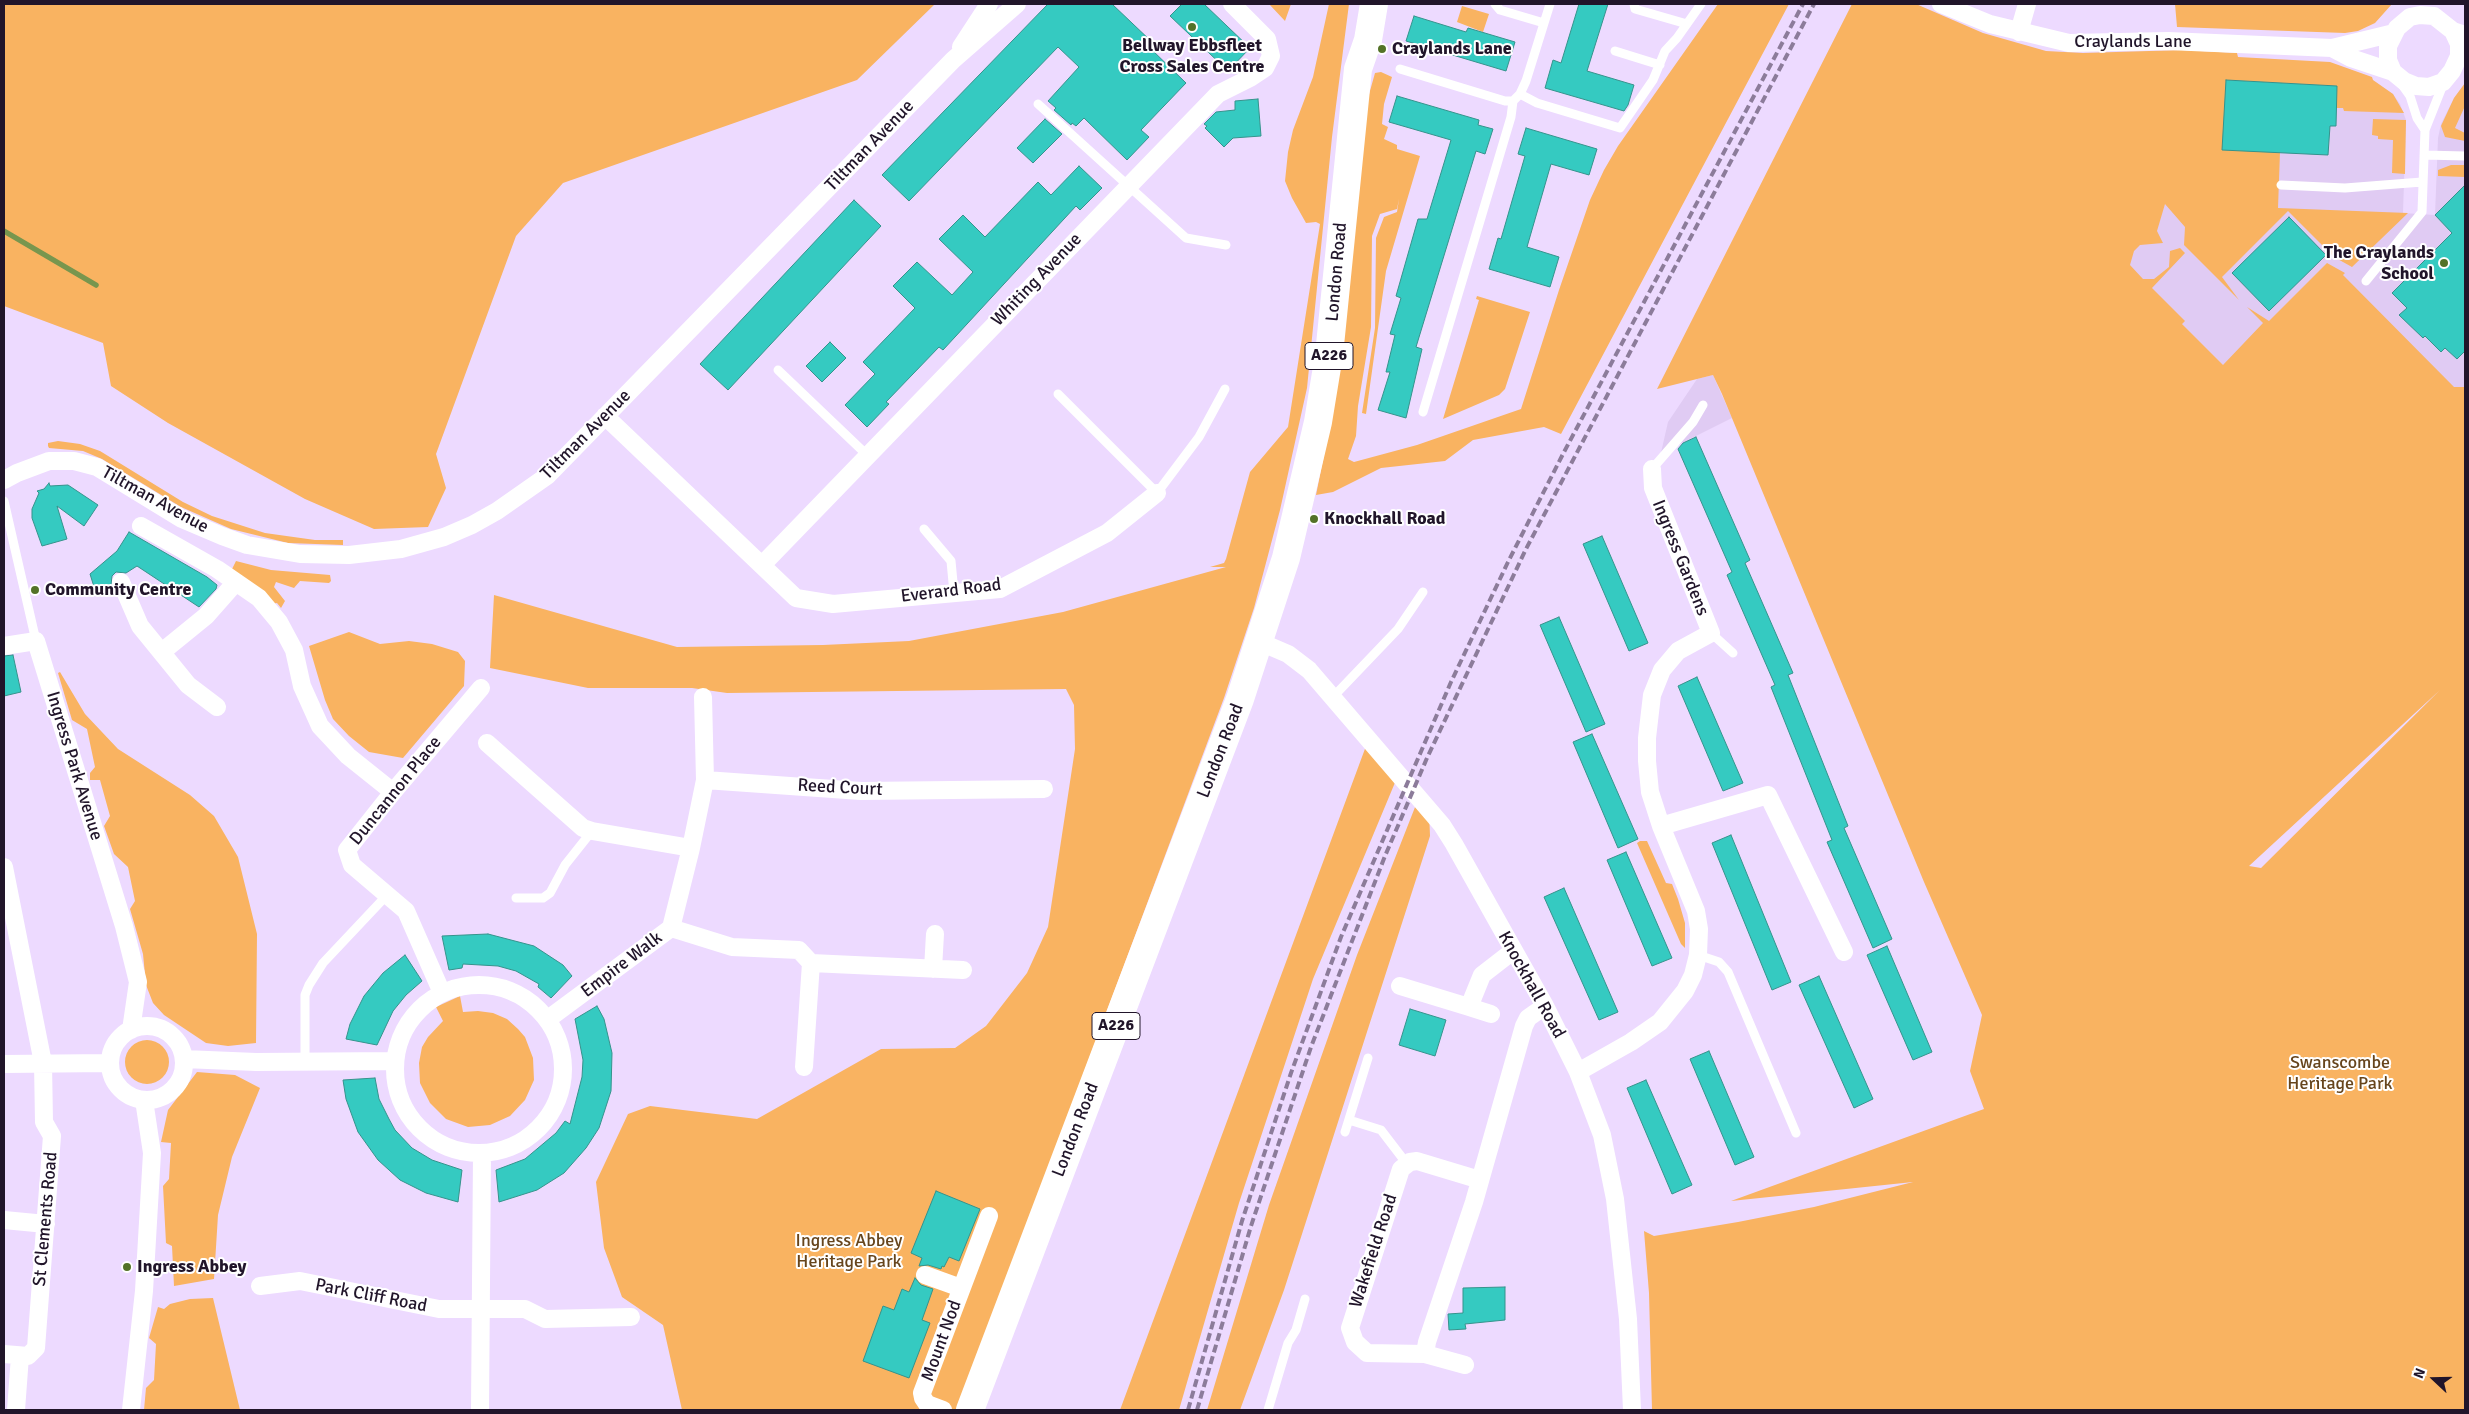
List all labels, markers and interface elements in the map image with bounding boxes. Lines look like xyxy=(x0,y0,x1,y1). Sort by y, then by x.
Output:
marker: Bellway Ebbsfleet Cross Sales Centre xyxy=(1186,21,1198,33)
street label: Craylands Lane xyxy=(2074,31,2192,53)
place label: Bellway Ebbsfleet Cross Sales Centre xyxy=(1119,35,1265,78)
place label: Craylands Lane xyxy=(1392,38,1512,60)
marker: Craylands Lane xyxy=(1376,43,1388,55)
street label: Tiltman Avenue xyxy=(821,96,919,196)
street label: London Road xyxy=(1322,222,1352,322)
street label: Whiting Avenue xyxy=(987,229,1087,331)
place label: The Craylands School xyxy=(2324,242,2434,284)
marker: The Craylands School xyxy=(2438,257,2450,269)
road number: A226 xyxy=(1305,342,1353,370)
street label: Tiltman Avenue xyxy=(536,385,636,485)
street label: Tiltman Avenue xyxy=(98,462,212,538)
street label: Ingress Gardens xyxy=(1647,497,1713,619)
place label: Knockhall Road xyxy=(1324,508,1445,530)
marker: Knockhall Road xyxy=(1308,513,1320,525)
street label: Everard Road xyxy=(900,574,1002,608)
place label: Community Centre xyxy=(45,579,191,601)
marker: Community Centre xyxy=(29,584,41,596)
street label: Ingress Park Avenue xyxy=(41,689,107,843)
street label: London Road xyxy=(1193,701,1249,801)
street label: Duncannon Place xyxy=(346,732,446,850)
street label: Reed Court xyxy=(797,775,883,801)
street label: Empire Walk xyxy=(577,927,667,1003)
street label: Knockhall Road xyxy=(1493,928,1569,1042)
road number: A226 xyxy=(1092,1012,1140,1040)
park label: Swanscombe Heritage Park xyxy=(2287,1052,2393,1094)
street label: London Road xyxy=(1048,1080,1104,1180)
street label: St Clements Road xyxy=(29,1151,63,1287)
street label: Wakefield Road xyxy=(1345,1191,1403,1311)
park label: Ingress Abbey Heritage Park xyxy=(796,1230,902,1272)
place label: Ingress Abbey xyxy=(137,1256,246,1278)
marker: Ingress Abbey xyxy=(121,1261,133,1273)
street label: Park Cliff Road xyxy=(313,1275,429,1317)
street label: Mount Nod xyxy=(917,1297,967,1385)
north arrow xyxy=(2409,1354,2459,1404)
text: N xyxy=(2410,1366,2429,1381)

